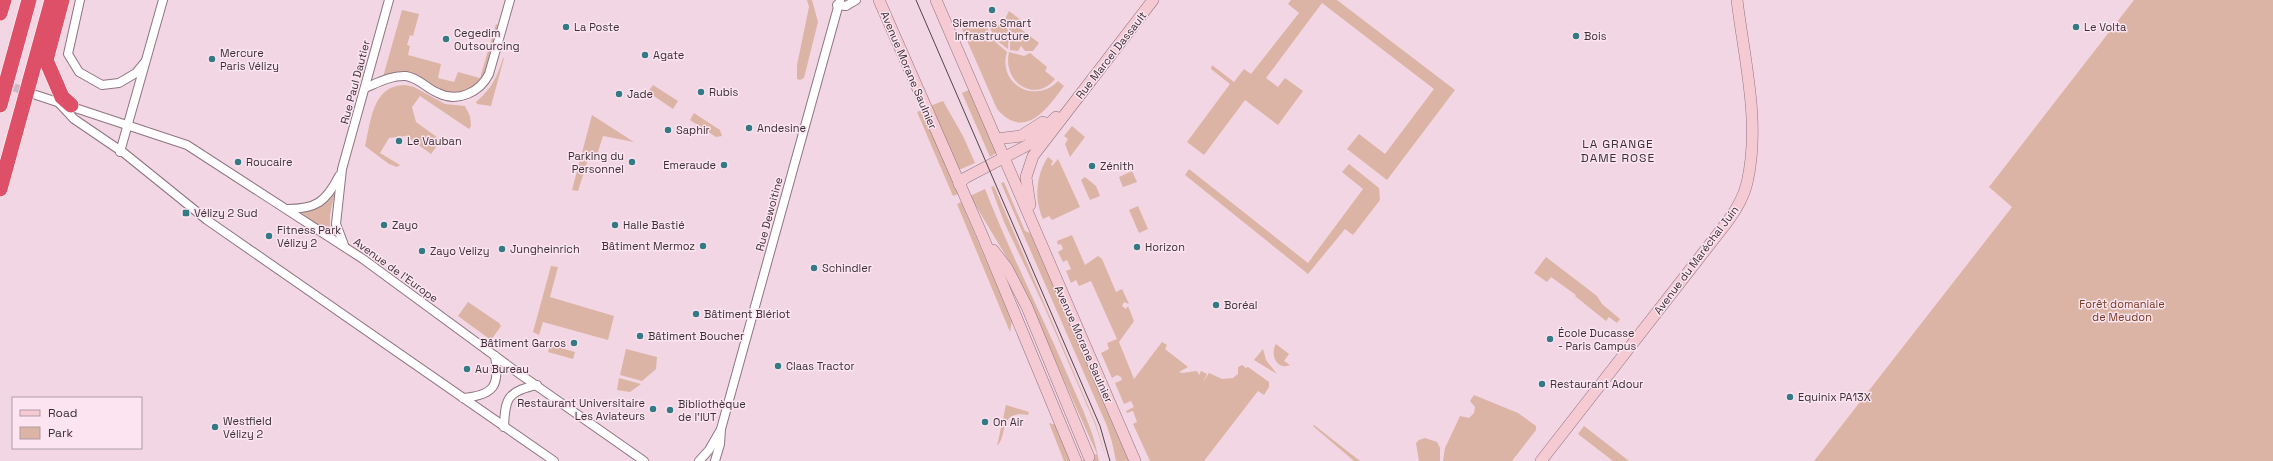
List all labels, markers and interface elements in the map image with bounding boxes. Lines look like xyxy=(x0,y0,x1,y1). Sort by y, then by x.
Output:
marker: Siemens Smart Infrastructure xyxy=(987,5,997,15)
street label: Rue Marcel Dassault xyxy=(1072,8,1150,102)
street label: Avenue Morane Saulnier xyxy=(878,9,940,131)
place label: Siemens Smart Infrastructure xyxy=(952,16,1032,43)
place label: La Poste xyxy=(574,20,619,34)
place label: Le Volta xyxy=(2084,20,2127,34)
marker: La Poste xyxy=(561,22,571,32)
marker: Le Volta xyxy=(2071,22,2081,32)
place label: Cegedim Outsourcing xyxy=(454,26,520,53)
place label: Bois xyxy=(1584,29,1607,43)
marker: Bois xyxy=(1571,31,1581,41)
marker: Cegedim Outsourcing xyxy=(441,34,451,44)
street label: Rue Paul Dautier xyxy=(337,38,373,126)
place label: Mercure Paris Vélizy xyxy=(220,46,279,73)
place label: Agate xyxy=(653,48,684,62)
marker: Agate xyxy=(640,50,650,60)
marker: Mercure Paris Vélizy xyxy=(207,54,217,64)
place label: Rubis xyxy=(709,85,738,99)
place label: Jade xyxy=(627,87,653,101)
marker: Rubis xyxy=(696,87,706,97)
marker: Jade xyxy=(614,89,624,99)
place label: Andesine xyxy=(757,121,806,135)
place label: Saphir xyxy=(676,123,710,137)
marker: Andesine xyxy=(744,123,754,133)
marker: Saphir xyxy=(663,125,673,135)
place label: Le Vauban xyxy=(407,134,462,148)
marker: Le Vauban xyxy=(394,136,404,146)
district label: LA GRANGE DAME ROSE xyxy=(1581,136,1655,166)
place label: Parking du Personnel xyxy=(568,149,624,176)
place label: Roucaire xyxy=(246,155,293,169)
marker: Roucaire xyxy=(233,157,243,167)
marker: Parking du Personnel xyxy=(627,157,637,167)
place label: Emeraude xyxy=(663,158,716,172)
place label: Zénith xyxy=(1100,159,1134,173)
marker: Emeraude xyxy=(719,160,729,170)
marker: Zénith xyxy=(1087,161,1097,171)
street label: Rue Dewoitine xyxy=(752,176,786,252)
street label: Avenue du Maréchal Juin xyxy=(1651,203,1741,317)
place label: Vélizy 2 Sud xyxy=(194,206,258,220)
marker: Vélizy 2 Sud xyxy=(181,208,191,218)
place label: Zayo xyxy=(392,218,418,232)
place label: Halle Bastié xyxy=(623,218,685,232)
marker: Zayo xyxy=(379,220,389,230)
marker: Halle Bastié xyxy=(610,220,620,230)
place label: Fitness Park Vélizy 2 xyxy=(277,223,341,250)
marker: Fitness Park Vélizy 2 xyxy=(264,231,274,241)
street label: Avenue de l'Europe xyxy=(351,235,441,305)
place label: Bâtiment Mermoz xyxy=(602,239,695,253)
place label: Horizon xyxy=(1145,240,1185,254)
marker: Bâtiment Mermoz xyxy=(698,241,708,251)
place label: Jungheinrich xyxy=(510,242,580,256)
marker: Horizon xyxy=(1132,242,1142,252)
place label: Zayo Velizy xyxy=(430,244,490,258)
marker: Jungheinrich xyxy=(497,244,507,254)
marker: Zayo Velizy xyxy=(417,246,427,256)
place label: Schindler xyxy=(822,261,872,275)
marker: Schindler xyxy=(809,263,819,273)
street label: Avenue Morane Saulnier xyxy=(1052,283,1116,405)
park label: Forêt domaniale de Meudon xyxy=(2079,297,2165,324)
place label: Boréal xyxy=(1224,298,1258,312)
marker: Boréal xyxy=(1211,300,1221,310)
place label: Bâtiment Blériot xyxy=(704,307,790,321)
marker: Bâtiment Blériot xyxy=(691,309,701,319)
place label: École Ducasse - Paris Campus xyxy=(1558,326,1636,353)
place label: Bâtiment Boucher xyxy=(648,329,744,343)
marker: Bâtiment Boucher xyxy=(635,331,645,341)
marker: École Ducasse - Paris Campus xyxy=(1545,334,1555,344)
place label: Bâtiment Garros xyxy=(480,336,566,350)
marker: Bâtiment Garros xyxy=(569,338,579,348)
place label: Claas Tractor xyxy=(786,359,855,373)
marker: Claas Tractor xyxy=(773,361,783,371)
place label: Au Bureau xyxy=(475,362,529,376)
marker: Au Bureau xyxy=(462,364,472,374)
place label: Restaurant Adour xyxy=(1550,377,1643,391)
marker: Restaurant Adour xyxy=(1537,379,1547,389)
place label: Equinix PA13X xyxy=(1798,390,1871,404)
marker: Equinix PA13X xyxy=(1785,392,1795,402)
place label: Restaurant Universitaire Les Aviateurs xyxy=(517,396,645,423)
legend xyxy=(12,397,142,449)
place label: Bibliothèque de l'IUT xyxy=(678,397,746,424)
marker: Restaurant Universitaire Les Aviateurs xyxy=(648,404,658,414)
text: Road xyxy=(48,405,77,421)
marker: Bibliothèque de l'IUT xyxy=(665,405,675,415)
place label: Westfield Vélizy 2 xyxy=(223,414,272,441)
place label: On Air xyxy=(993,415,1024,429)
marker: On Air xyxy=(980,417,990,427)
marker: Westfield Vélizy 2 xyxy=(210,422,220,432)
text: Park xyxy=(48,425,73,441)

